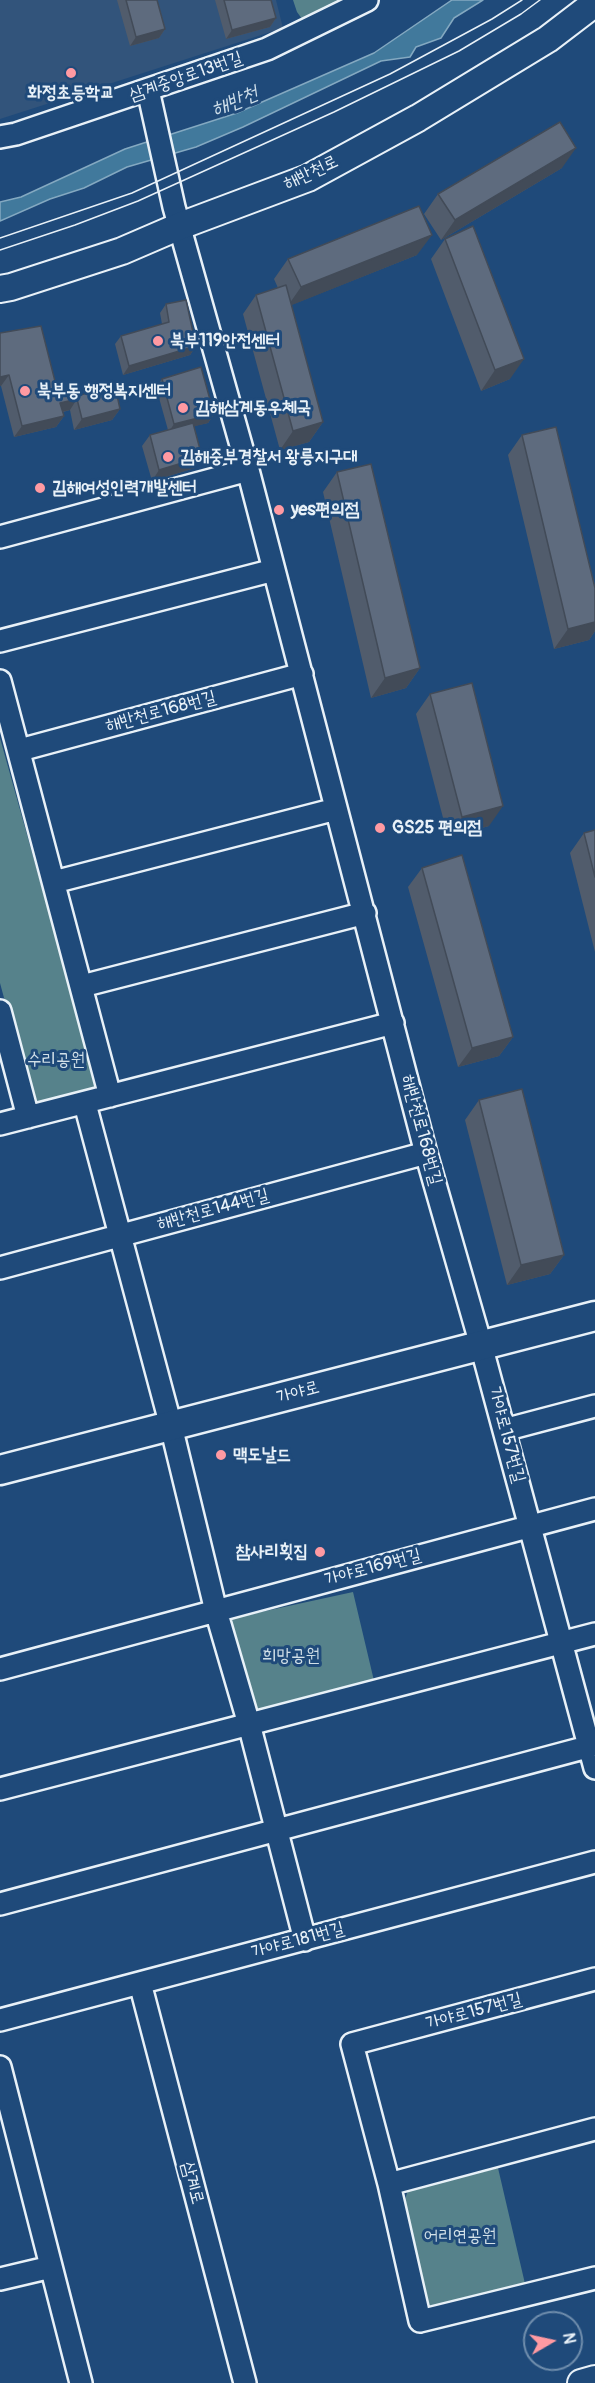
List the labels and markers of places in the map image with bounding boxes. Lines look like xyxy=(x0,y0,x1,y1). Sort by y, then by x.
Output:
marker: 화정초등학교 xyxy=(64,66,78,80)
place label: 화정초등학교 xyxy=(28,82,114,104)
place label: 북부119안전센터 xyxy=(170,330,280,352)
marker: 북부119안전센터 xyxy=(151,334,165,348)
place label: 북부동 행정복지센터 xyxy=(37,380,171,402)
marker: 북부동 행정복지센터 xyxy=(18,384,32,398)
place label: 김해삼계동우체국 xyxy=(195,397,311,419)
marker: 김해삼계동우체국 xyxy=(176,401,190,415)
place label: 김해중부경찰서 왕릉지구대 xyxy=(180,446,358,468)
marker: 김해중부경찰서 왕릉지구대 xyxy=(161,450,175,464)
place label: 김해여성인력개발센터 xyxy=(52,477,197,499)
marker: 김해여성인력개발센터 xyxy=(33,481,47,495)
place label: yes편의점 xyxy=(291,499,359,521)
marker: yes편의점 xyxy=(272,503,286,517)
place label: GS25 편의점 xyxy=(392,817,482,839)
marker: GS25 편의점 xyxy=(373,821,387,835)
place label: 맥도날드 xyxy=(233,1444,291,1466)
marker: 맥도날드 xyxy=(214,1448,228,1462)
place label: 참사리횟집 xyxy=(236,1541,308,1563)
marker: 참사리횟집 xyxy=(313,1545,327,1559)

